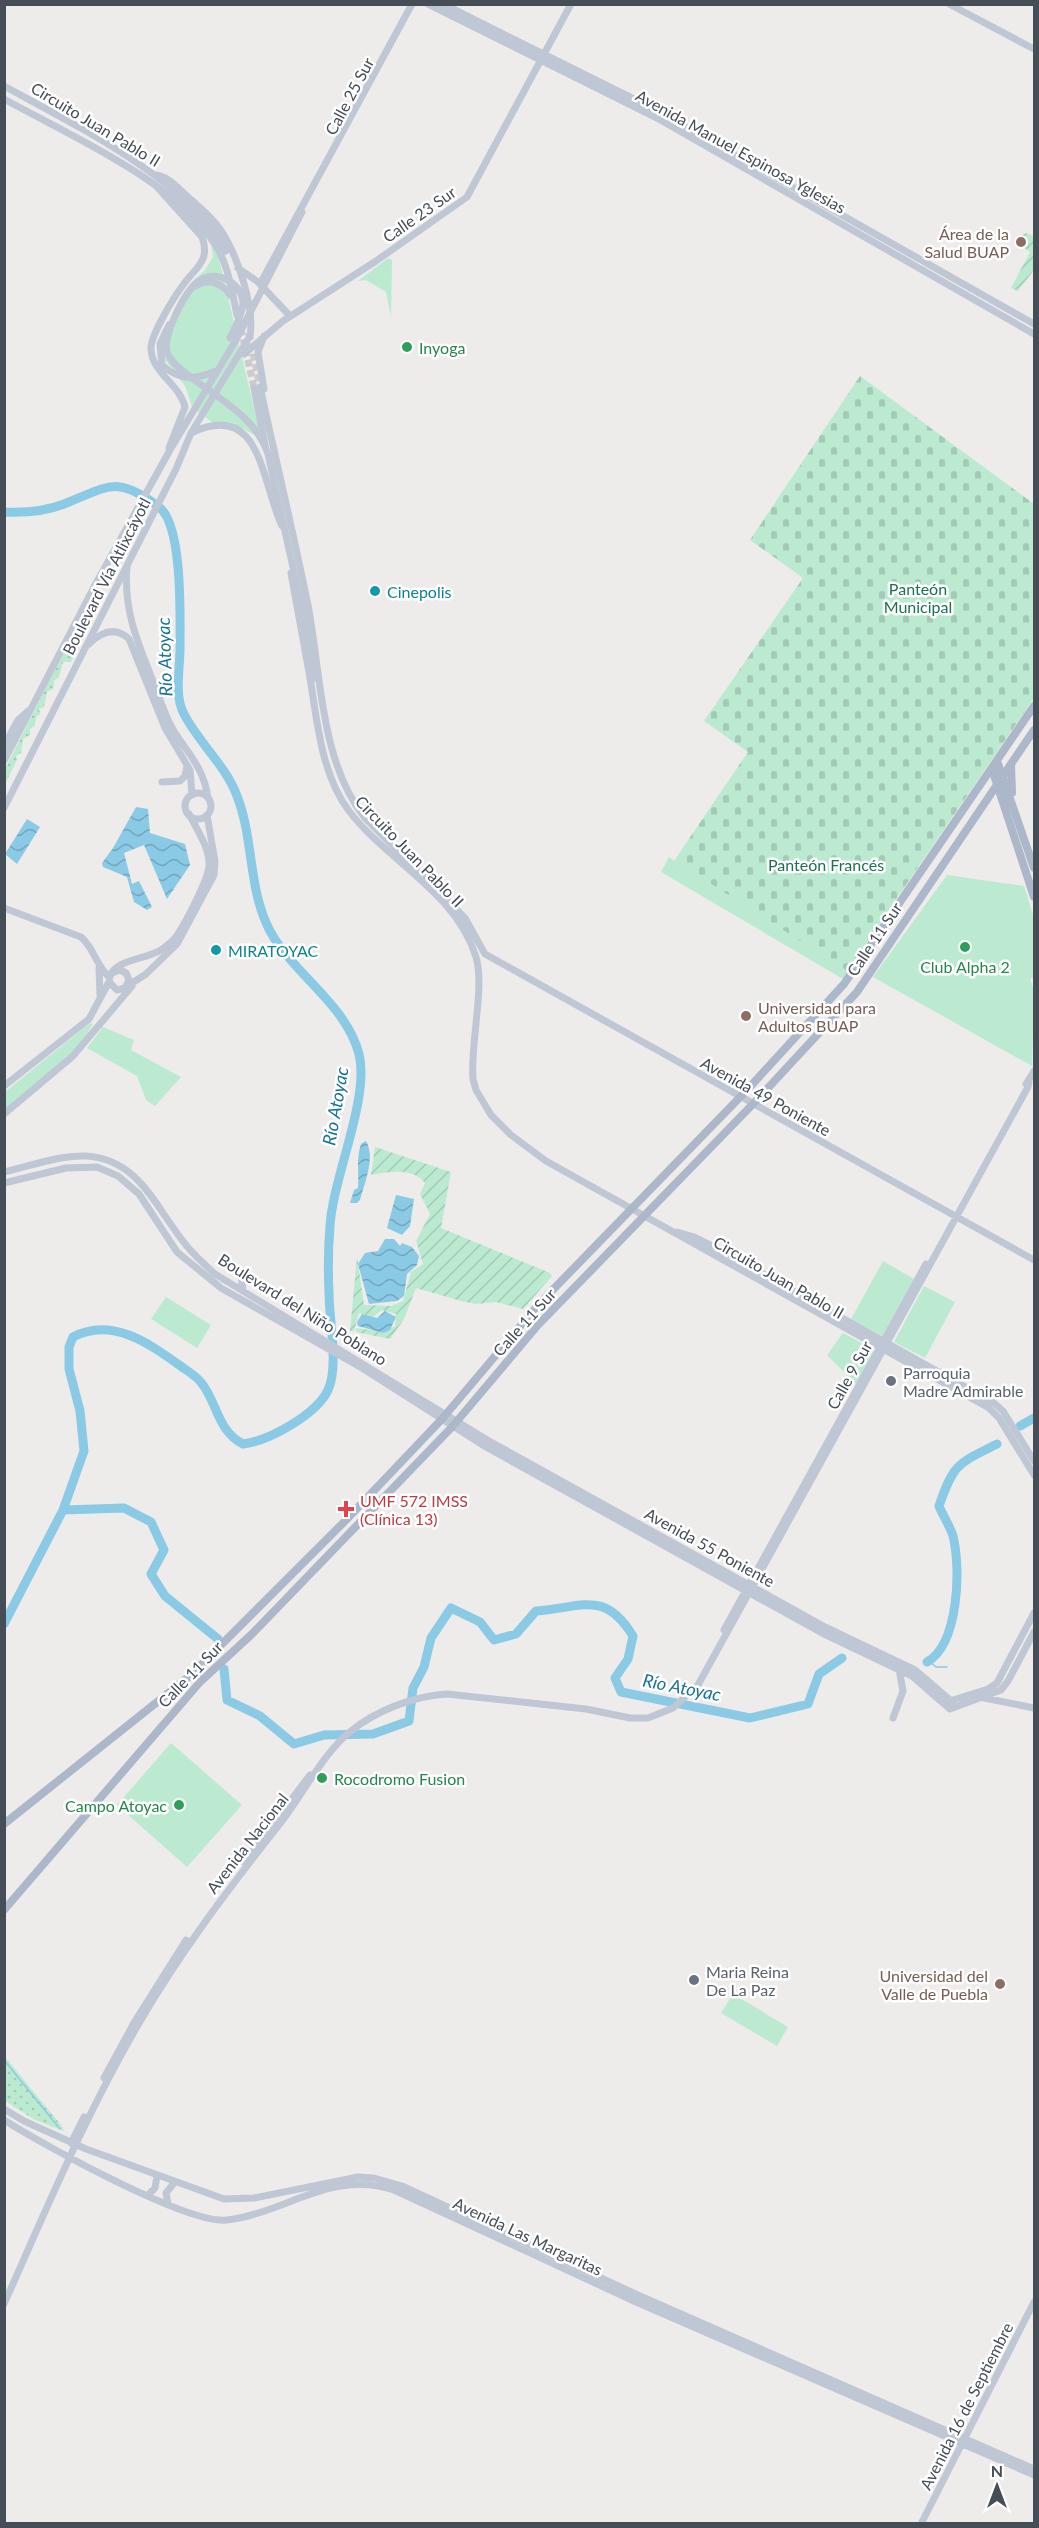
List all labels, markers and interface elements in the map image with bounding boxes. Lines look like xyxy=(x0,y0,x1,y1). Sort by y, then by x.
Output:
street label: Calle 25 Sur xyxy=(321,54,377,138)
street label: Circuito Juan Pablo II xyxy=(28,78,164,170)
street label: Avenida Manuel Espinosa Yglesias xyxy=(633,85,849,217)
street label: Calle 23 Sur xyxy=(379,182,459,246)
place label: Área de la Salud BUAP xyxy=(924,224,1009,261)
marker: Área de la Salud BUAP xyxy=(1014,235,1028,249)
place label: Inyoga xyxy=(419,338,465,357)
marker: Inyoga xyxy=(400,340,414,354)
street label: Boulevard Vía Atlixcáyotl xyxy=(58,494,154,658)
park label: Panteón Municipal xyxy=(884,579,952,616)
place label: Cinepolis xyxy=(387,582,452,601)
marker: Cinepolis xyxy=(368,584,382,598)
water label: Río Atoyac xyxy=(152,617,176,697)
street label: Circuito Juan Pablo II xyxy=(352,791,468,911)
park label: Panteón Francés xyxy=(768,855,884,874)
street label: Calle 11 Sur xyxy=(842,898,906,979)
marker: Club Alpha 2 xyxy=(958,940,972,954)
place label: MIRATOYAC xyxy=(228,941,319,960)
marker: MIRATOYAC xyxy=(209,943,223,957)
place label: Club Alpha 2 xyxy=(920,957,1010,976)
place label: Universidad para Adultos BUAP xyxy=(758,998,876,1035)
marker: Universidad para Adultos BUAP xyxy=(739,1009,753,1023)
street label: Avenida 49 Poniente xyxy=(698,1052,834,1140)
water label: Río Atoyac xyxy=(317,1065,353,1147)
street label: Circuito Juan Pablo II xyxy=(710,1232,848,1322)
street label: Boulevard del Niño Poblano xyxy=(215,1249,391,1369)
street label: Calle 11 Sur xyxy=(489,1284,559,1360)
street label: Calle 9 Sur xyxy=(822,1337,876,1413)
place label: Parroquia Madre Admirable xyxy=(903,1363,1023,1400)
marker: Parroquia Madre Admirable xyxy=(884,1374,898,1388)
place label: UMF 572 IMSS (Clínica 13) xyxy=(360,1491,468,1528)
marker: UMF 572 IMSS (Clínica 13) xyxy=(337,1500,355,1518)
street label: Avenida 55 Poniente xyxy=(642,1503,778,1591)
street label: Calle 11 Sur xyxy=(154,1637,226,1711)
water label: Río Atoyac xyxy=(641,1669,723,1705)
place label: Rocodromo Fusion xyxy=(334,1769,465,1788)
marker: Rocodromo Fusion xyxy=(315,1771,329,1785)
street label: Avenida Nacional xyxy=(202,1789,292,1897)
place label: Campo Atoyac xyxy=(65,1796,167,1815)
marker: Campo Atoyac xyxy=(172,1798,186,1812)
place label: Maria Reina De La Paz xyxy=(706,1962,789,1999)
place label: Universidad del Valle de Puebla xyxy=(880,1966,988,2003)
marker: Maria Reina De La Paz xyxy=(687,1973,701,1987)
marker: Universidad del Valle de Puebla xyxy=(993,1977,1007,1991)
street label: Avenida Las Margaritas xyxy=(450,2193,606,2279)
street label: Avenida 16 de Septiembre xyxy=(916,2319,1016,2493)
north arrow xyxy=(967,2456,1027,2516)
text: N xyxy=(991,2461,1003,2480)

